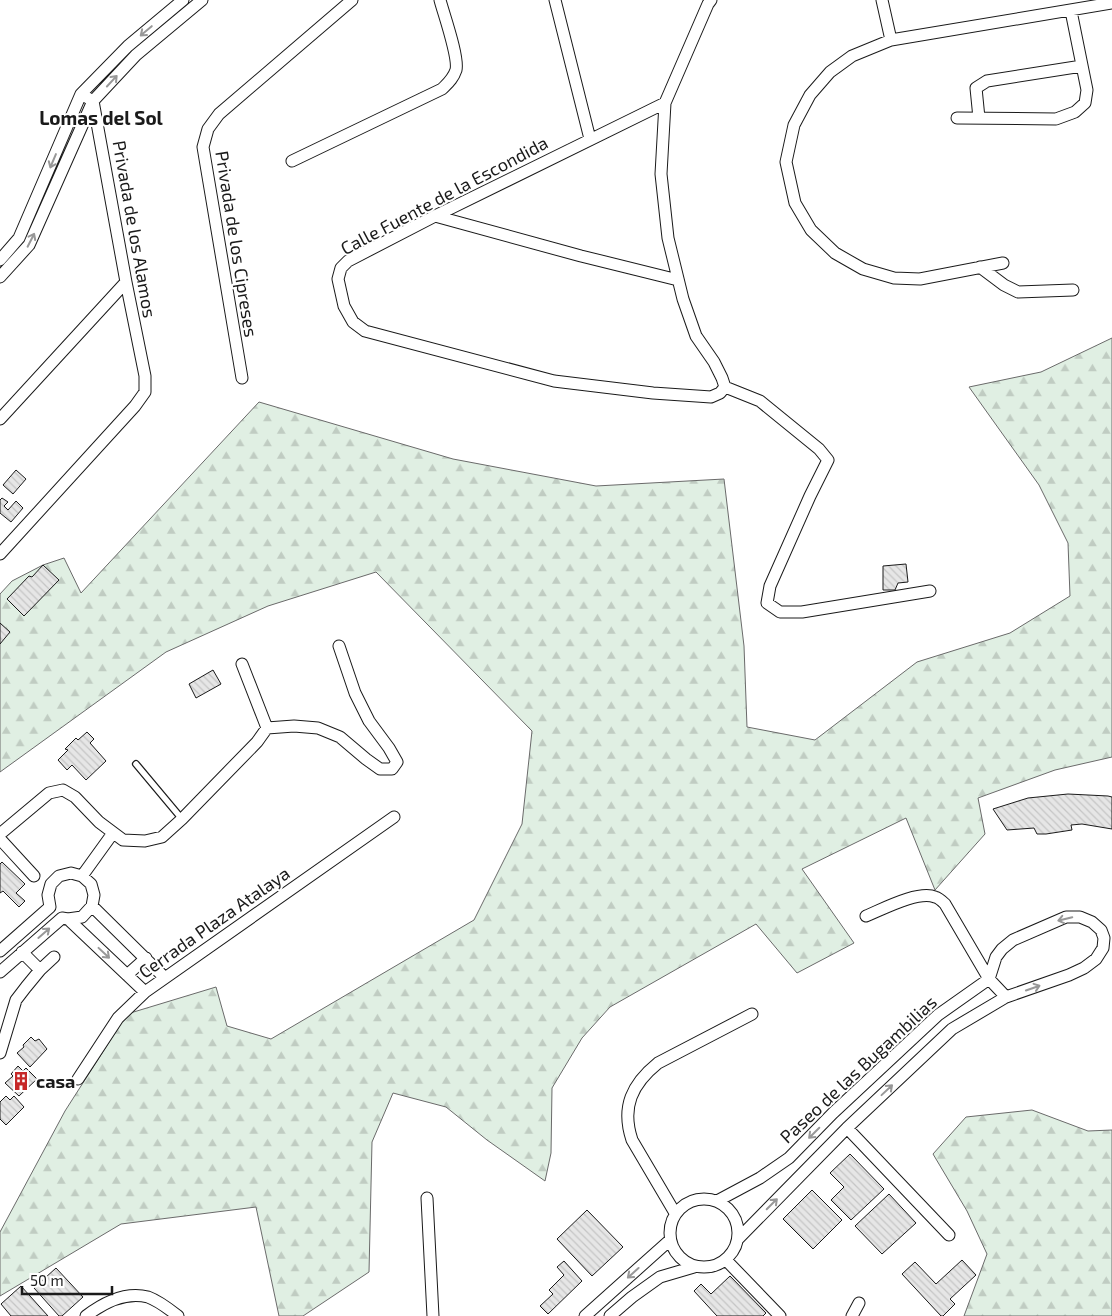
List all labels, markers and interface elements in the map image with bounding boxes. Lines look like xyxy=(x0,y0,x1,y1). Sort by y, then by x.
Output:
one-way arrow xyxy=(139,26,152,37)
one-way arrow xyxy=(106,74,118,87)
district label: Lomas del Sol xyxy=(39,106,164,129)
street label: Calle Fuente de la Escondida xyxy=(337,131,551,259)
street label: Privada de los Alamos xyxy=(109,139,161,319)
street label: Privada de los Cipreses xyxy=(211,149,263,339)
one-way arrow xyxy=(47,153,57,168)
one-way arrow xyxy=(26,232,36,247)
street label: Cerrada Plaza Atalaya xyxy=(134,862,294,982)
one-way arrow xyxy=(1058,915,1074,924)
one-way arrow xyxy=(37,928,50,939)
one-way arrow xyxy=(97,947,110,959)
one-way arrow xyxy=(1025,983,1040,992)
street label: Paseo de las Bugambilias xyxy=(775,991,941,1147)
building icon: casa xyxy=(10,1070,32,1092)
place label: casa xyxy=(36,1070,75,1092)
one-way arrow xyxy=(881,1084,894,1096)
one-way arrow xyxy=(808,1127,820,1139)
one-way arrow xyxy=(766,1198,778,1211)
scale bar xyxy=(22,1264,112,1296)
one-way arrow xyxy=(627,1267,640,1279)
text: 50 m xyxy=(30,1271,64,1289)

